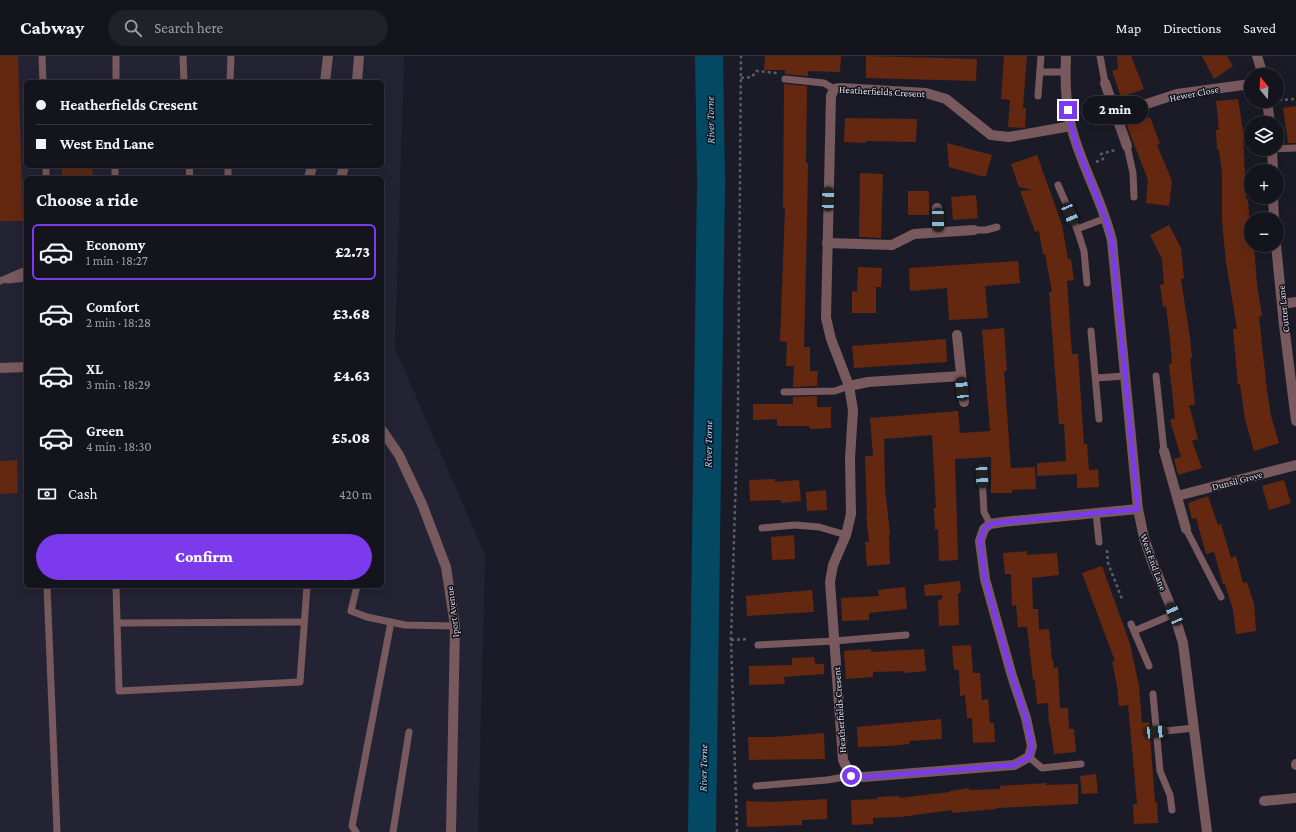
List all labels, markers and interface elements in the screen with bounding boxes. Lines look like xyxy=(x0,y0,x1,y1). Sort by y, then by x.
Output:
search box xyxy=(108,10,388,46)
text: Cabway xyxy=(20,17,84,38)
icon: search xyxy=(122,17,144,39)
text: Search here xyxy=(154,20,223,36)
text: Map xyxy=(1116,20,1141,36)
text: Directions xyxy=(1163,20,1221,36)
text: Saved xyxy=(1243,20,1276,36)
north arrow xyxy=(1244,68,1284,108)
map controls xyxy=(1244,68,1284,252)
street label: Hewer Close xyxy=(1169,83,1220,104)
street label: Heatherfields Cresent xyxy=(839,84,926,99)
water label: River Torne xyxy=(704,95,716,144)
callout: 2 min xyxy=(1082,96,1148,124)
text: Heatherfields Cresent xyxy=(60,97,198,113)
route end xyxy=(1059,101,1077,119)
text: 2 min xyxy=(1099,102,1131,117)
button: layers xyxy=(1244,116,1284,156)
text: West End Lane xyxy=(60,136,154,152)
button: + xyxy=(1244,164,1284,204)
car xyxy=(822,187,834,211)
text: Choose a ride xyxy=(36,190,138,210)
car xyxy=(1060,201,1080,227)
car xyxy=(932,208,944,232)
button: − xyxy=(1244,212,1284,252)
icon: car xyxy=(38,234,74,270)
text: Economy xyxy=(86,237,145,253)
text: £2.73 xyxy=(335,244,370,260)
text: 1 min · 18:27 xyxy=(86,253,148,268)
street label: Cutter Lane xyxy=(1276,284,1291,333)
icon: car xyxy=(38,296,74,332)
text: Comfort xyxy=(86,299,140,315)
text: £3.68 xyxy=(333,306,370,322)
text: 2 min · 18:28 xyxy=(86,315,151,330)
icon: car xyxy=(38,358,74,394)
text: XL xyxy=(86,361,103,377)
text: £4.63 xyxy=(333,368,370,384)
car xyxy=(955,376,969,402)
text: 3 min · 18:29 xyxy=(86,377,151,392)
water label: River Torne xyxy=(702,419,714,468)
icon: car xyxy=(38,420,74,456)
text: Green xyxy=(86,423,124,439)
text: £5.08 xyxy=(332,430,370,446)
text: 4 min · 18:30 xyxy=(86,439,152,454)
car xyxy=(975,464,989,488)
street label: Dunsil Grove xyxy=(1211,468,1264,493)
icon: cash xyxy=(36,483,58,505)
text: Cash xyxy=(68,486,98,502)
text: 420 m xyxy=(339,487,372,502)
street label: West End Lane xyxy=(1138,532,1169,593)
button: Confirm xyxy=(36,534,372,580)
street label: Iport Avenue xyxy=(444,585,461,638)
car xyxy=(1164,601,1184,627)
street label: Heatherfields Cresent xyxy=(831,666,848,753)
car xyxy=(1144,725,1168,739)
water label: River Torne xyxy=(697,743,709,792)
route start xyxy=(842,767,860,785)

